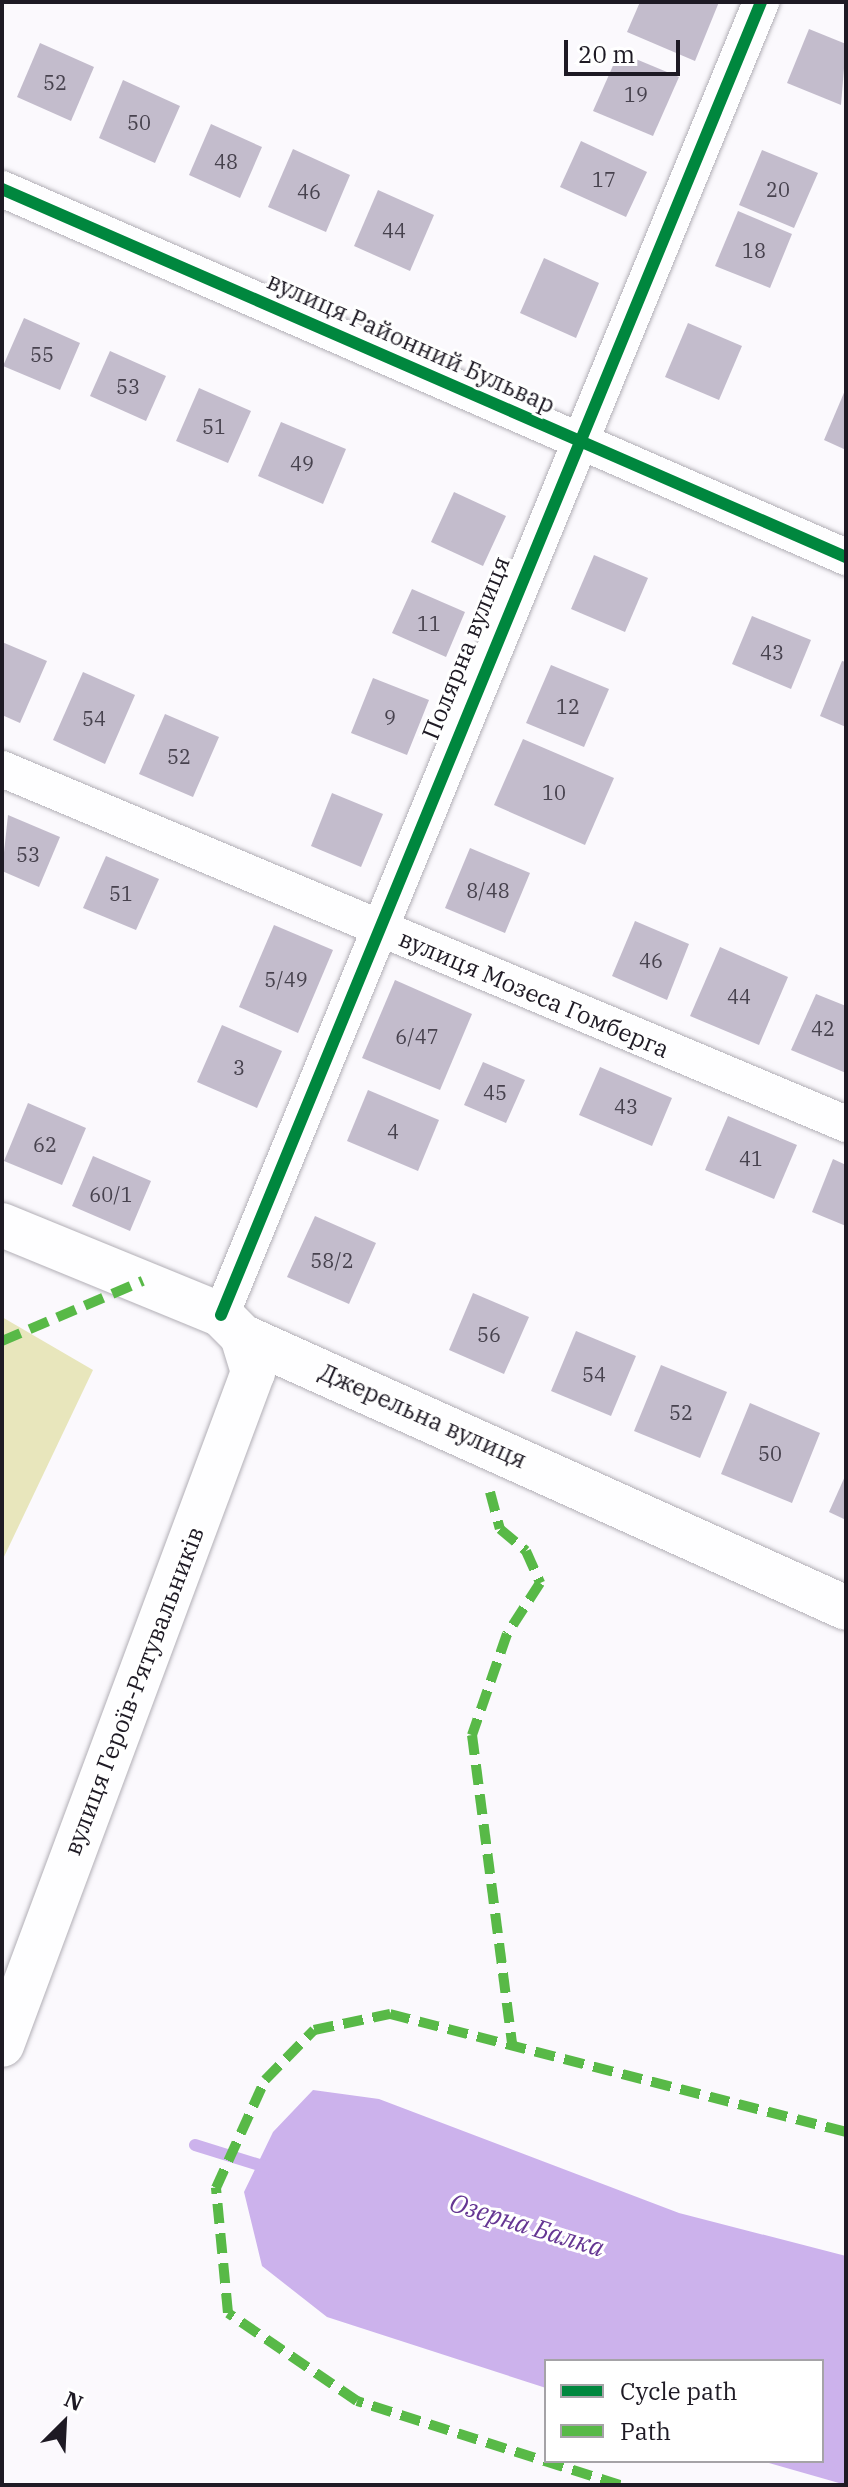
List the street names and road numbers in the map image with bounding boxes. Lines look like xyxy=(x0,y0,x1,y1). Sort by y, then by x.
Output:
street label: вулиця Районний Бульвар xyxy=(263,266,559,420)
street label: Полярна вулиця xyxy=(416,552,516,744)
street label: вулиця Мозеса Гомберга xyxy=(395,924,673,1064)
street label: Джерельна вулиця xyxy=(315,1357,531,1475)
street label: вулиця Героїв-Рятувальників xyxy=(58,1523,210,1859)

